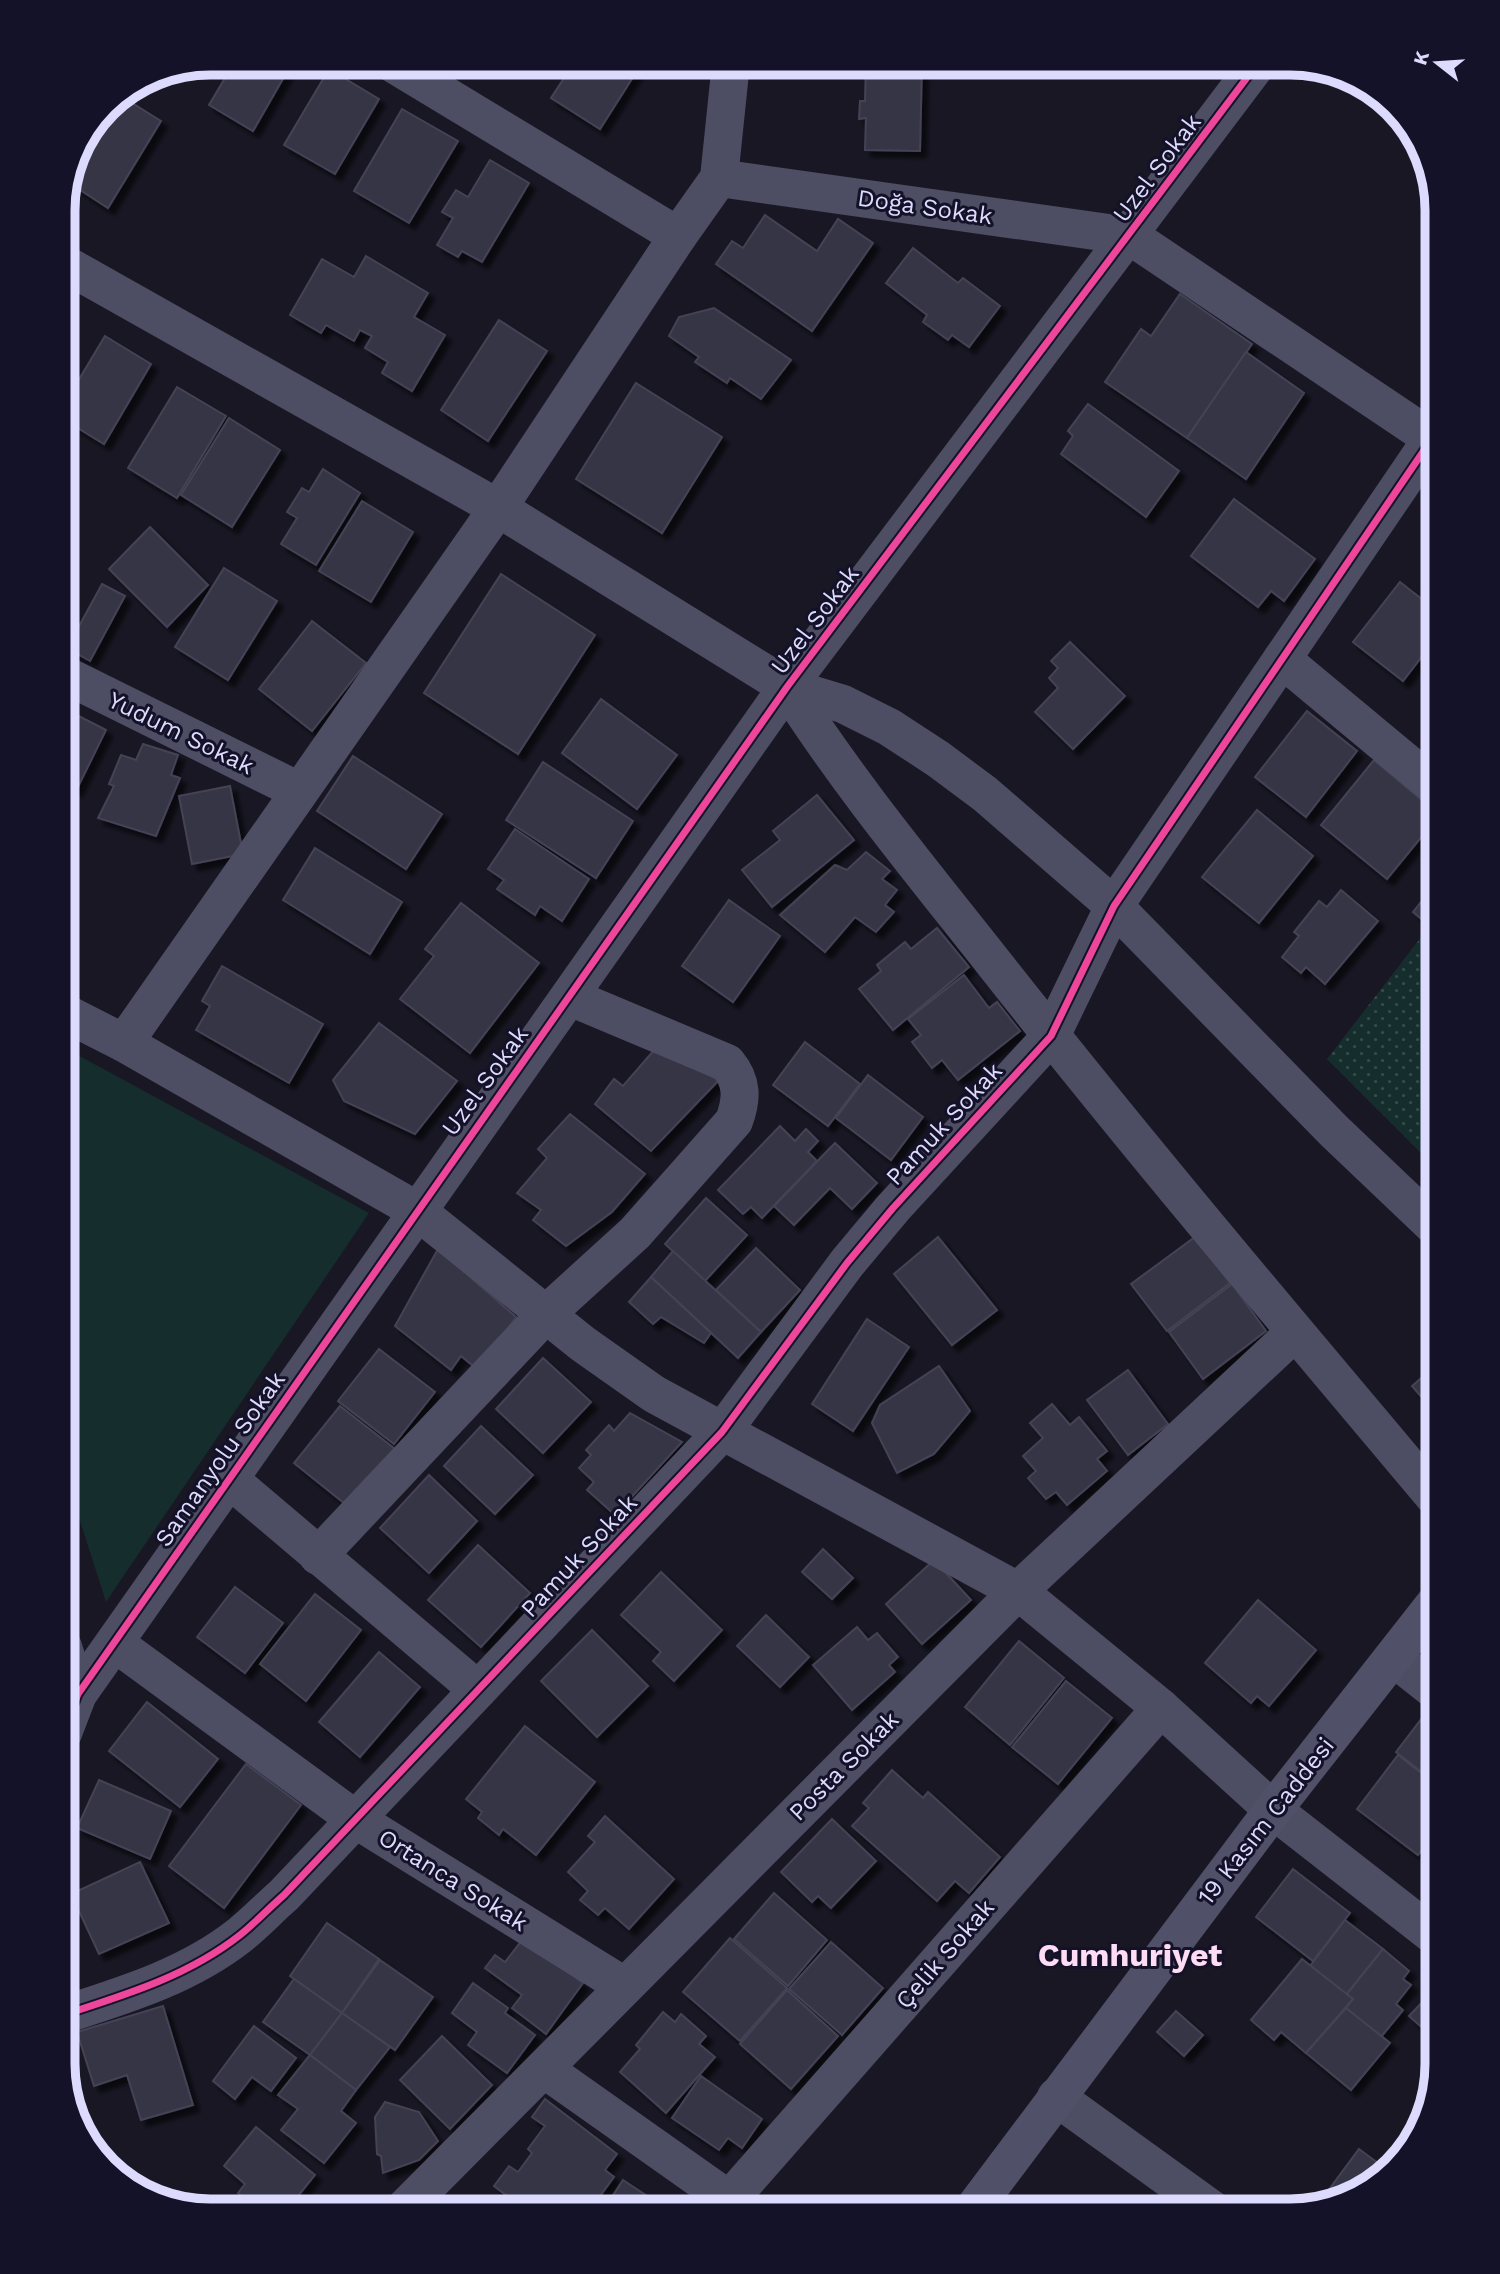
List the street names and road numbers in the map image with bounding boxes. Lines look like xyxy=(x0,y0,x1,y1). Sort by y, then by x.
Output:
street label: Uzel Sokak xyxy=(1107,108,1207,228)
street label: Doğa Sokak xyxy=(856,184,995,230)
street label: Uzel Sokak xyxy=(765,560,865,680)
street label: Yudum Sokak xyxy=(104,686,259,780)
street label: Uzel Sokak xyxy=(436,1021,534,1141)
street label: Pamuk Sokak xyxy=(880,1057,1008,1191)
street label: Samanyolu Sokak xyxy=(149,1366,291,1552)
street label: Pamuk Sokak xyxy=(515,1489,643,1623)
street label: Posta Sokak xyxy=(784,1705,905,1826)
street label: 19 Kasım Caddesi xyxy=(1192,1732,1340,1910)
street label: Ortanca Sokak xyxy=(373,1823,533,1937)
street label: Çelik Sokak xyxy=(890,1893,1000,2014)

